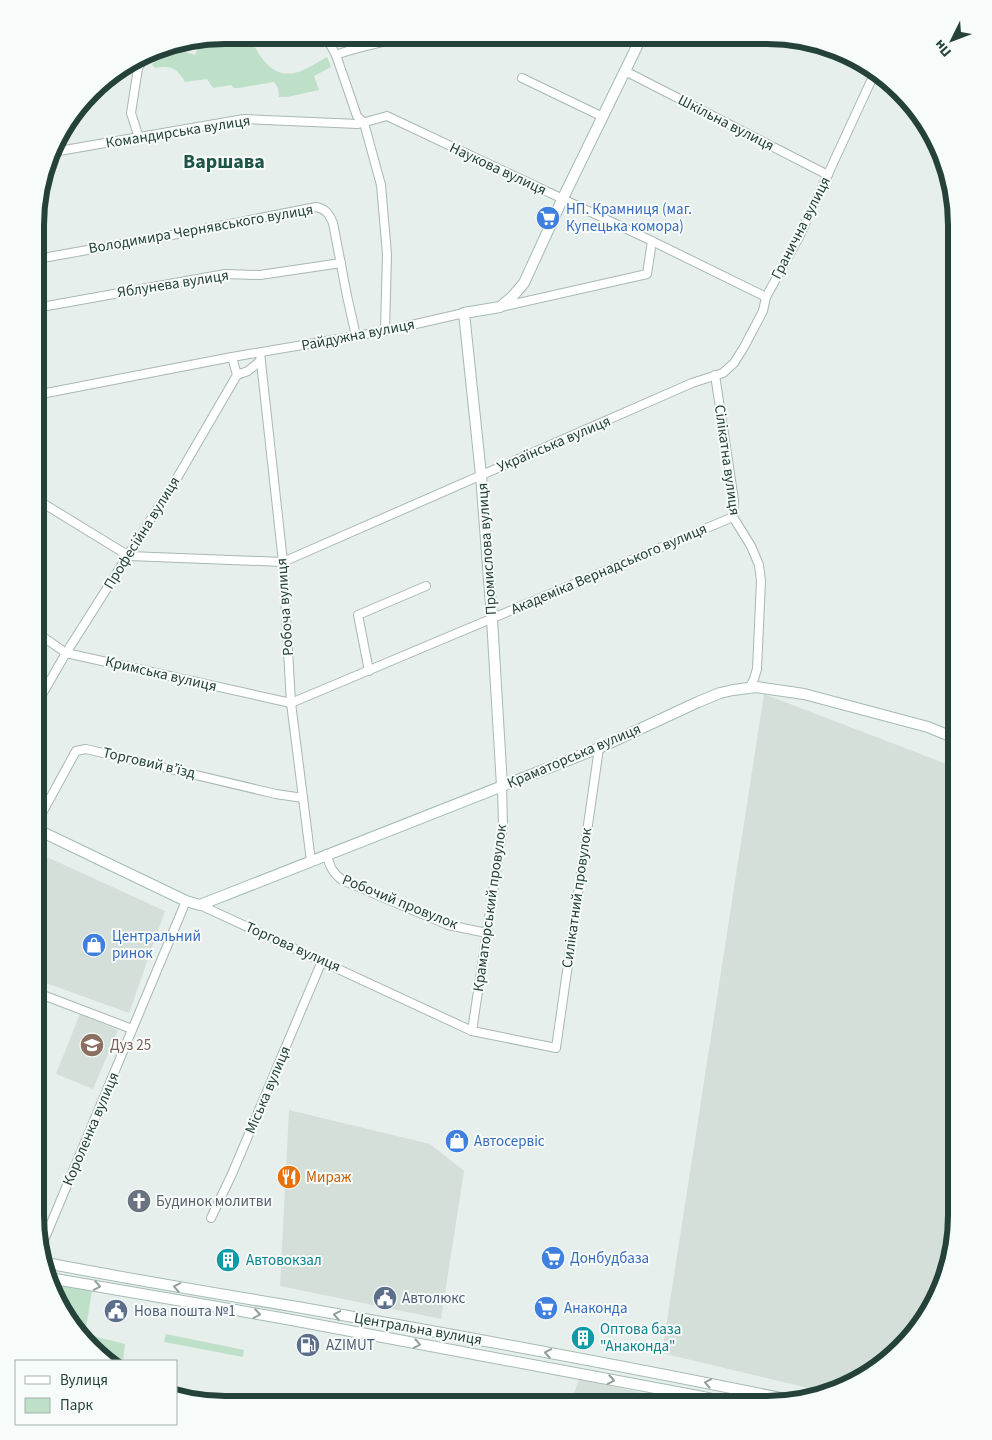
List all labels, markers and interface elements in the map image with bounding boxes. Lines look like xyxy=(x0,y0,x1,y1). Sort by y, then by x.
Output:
north arrow xyxy=(927,15,977,65)
text: Пн xyxy=(930,35,956,61)
street label: Шкільна вулиця xyxy=(674,90,778,156)
street label: Командирська вулиця xyxy=(104,110,252,154)
street label: Наукова вулиця xyxy=(446,137,550,201)
district label: Варшава xyxy=(183,148,265,176)
street label: Гранична вулиця xyxy=(766,173,836,283)
street label: Володимира Чернявського вулиця xyxy=(87,199,315,259)
place label: НП. Крамниця (маг. Купецька комора) xyxy=(566,199,692,237)
supermarket icon: НП. Крамниця (маг. Купецька комора) xyxy=(535,205,561,231)
street label: Яблунева вулиця xyxy=(116,265,230,303)
street label: Райдужна вулиця xyxy=(300,314,416,356)
street label: Сілікатна вулиця xyxy=(709,403,745,517)
street label: Українська вулиця xyxy=(494,411,614,477)
street label: Професійна вулиця xyxy=(99,472,185,594)
street label: Промислова вулиця xyxy=(472,482,502,616)
street label: Академіка Вернадського вулиця xyxy=(508,518,710,620)
street label: Робоча вулиця xyxy=(271,557,299,657)
street label: Кримська вулиця xyxy=(103,651,219,697)
street label: Краматорська вулиця xyxy=(504,718,644,794)
street label: Торговий в’їзд xyxy=(101,742,197,784)
street label: Краматорський провулок xyxy=(468,822,512,993)
street label: Силікатний провулок xyxy=(557,826,597,969)
street label: Робочий провулок xyxy=(339,869,461,935)
street label: Торгова вулиця xyxy=(242,917,344,977)
place label: Центральний ринок xyxy=(112,926,201,964)
shop icon: Центральний ринок xyxy=(81,932,107,958)
school or university icon: Дуз 25 xyxy=(79,1032,105,1058)
place label: Дуз 25 xyxy=(110,1035,151,1056)
street label: Міська вулиця xyxy=(240,1043,296,1137)
street label: Короленка вулиця xyxy=(58,1069,124,1189)
shop icon: Автосервіс xyxy=(444,1128,470,1154)
place label: Автосервіс xyxy=(474,1131,545,1152)
restaurant icon: Мираж xyxy=(276,1164,302,1190)
place label: Мираж xyxy=(306,1167,352,1188)
church icon: Будинок молитви xyxy=(126,1188,152,1214)
place label: Будинок молитви xyxy=(156,1191,272,1212)
supermarket icon: Донбудбаза xyxy=(540,1245,566,1271)
building icon: Автовокзал xyxy=(215,1247,241,1273)
place label: Донбудбаза xyxy=(570,1248,649,1269)
place label: Автовокзал xyxy=(246,1250,322,1271)
one-way arrow xyxy=(93,1281,102,1291)
one-way arrow xyxy=(172,1282,181,1293)
public building icon: Автолюкс xyxy=(372,1285,398,1311)
place label: Автолюкс xyxy=(402,1288,465,1309)
supermarket icon: Анаконда xyxy=(533,1295,559,1321)
public building icon: Нова пошта №1 xyxy=(103,1298,129,1324)
place label: Анаконда xyxy=(564,1298,628,1319)
place label: Нова пошта №1 xyxy=(134,1301,236,1322)
street label: Центральна вулиця xyxy=(352,1307,484,1351)
one-way arrow xyxy=(253,1309,262,1319)
one-way arrow xyxy=(332,1310,341,1320)
place label: Оптова база "Анаконда" xyxy=(600,1319,681,1357)
building icon: Оптова база "Анаконда" xyxy=(570,1325,596,1351)
fuel station icon: AZIMUT xyxy=(295,1332,321,1358)
place label: AZIMUT xyxy=(326,1335,375,1356)
one-way arrow xyxy=(413,1338,422,1349)
one-way arrow xyxy=(544,1349,553,1359)
legend xyxy=(15,1360,178,1425)
text: Вулиця xyxy=(60,1370,108,1391)
one-way arrow xyxy=(607,1374,616,1384)
one-way arrow xyxy=(703,1378,712,1389)
text: Парк xyxy=(60,1395,94,1416)

